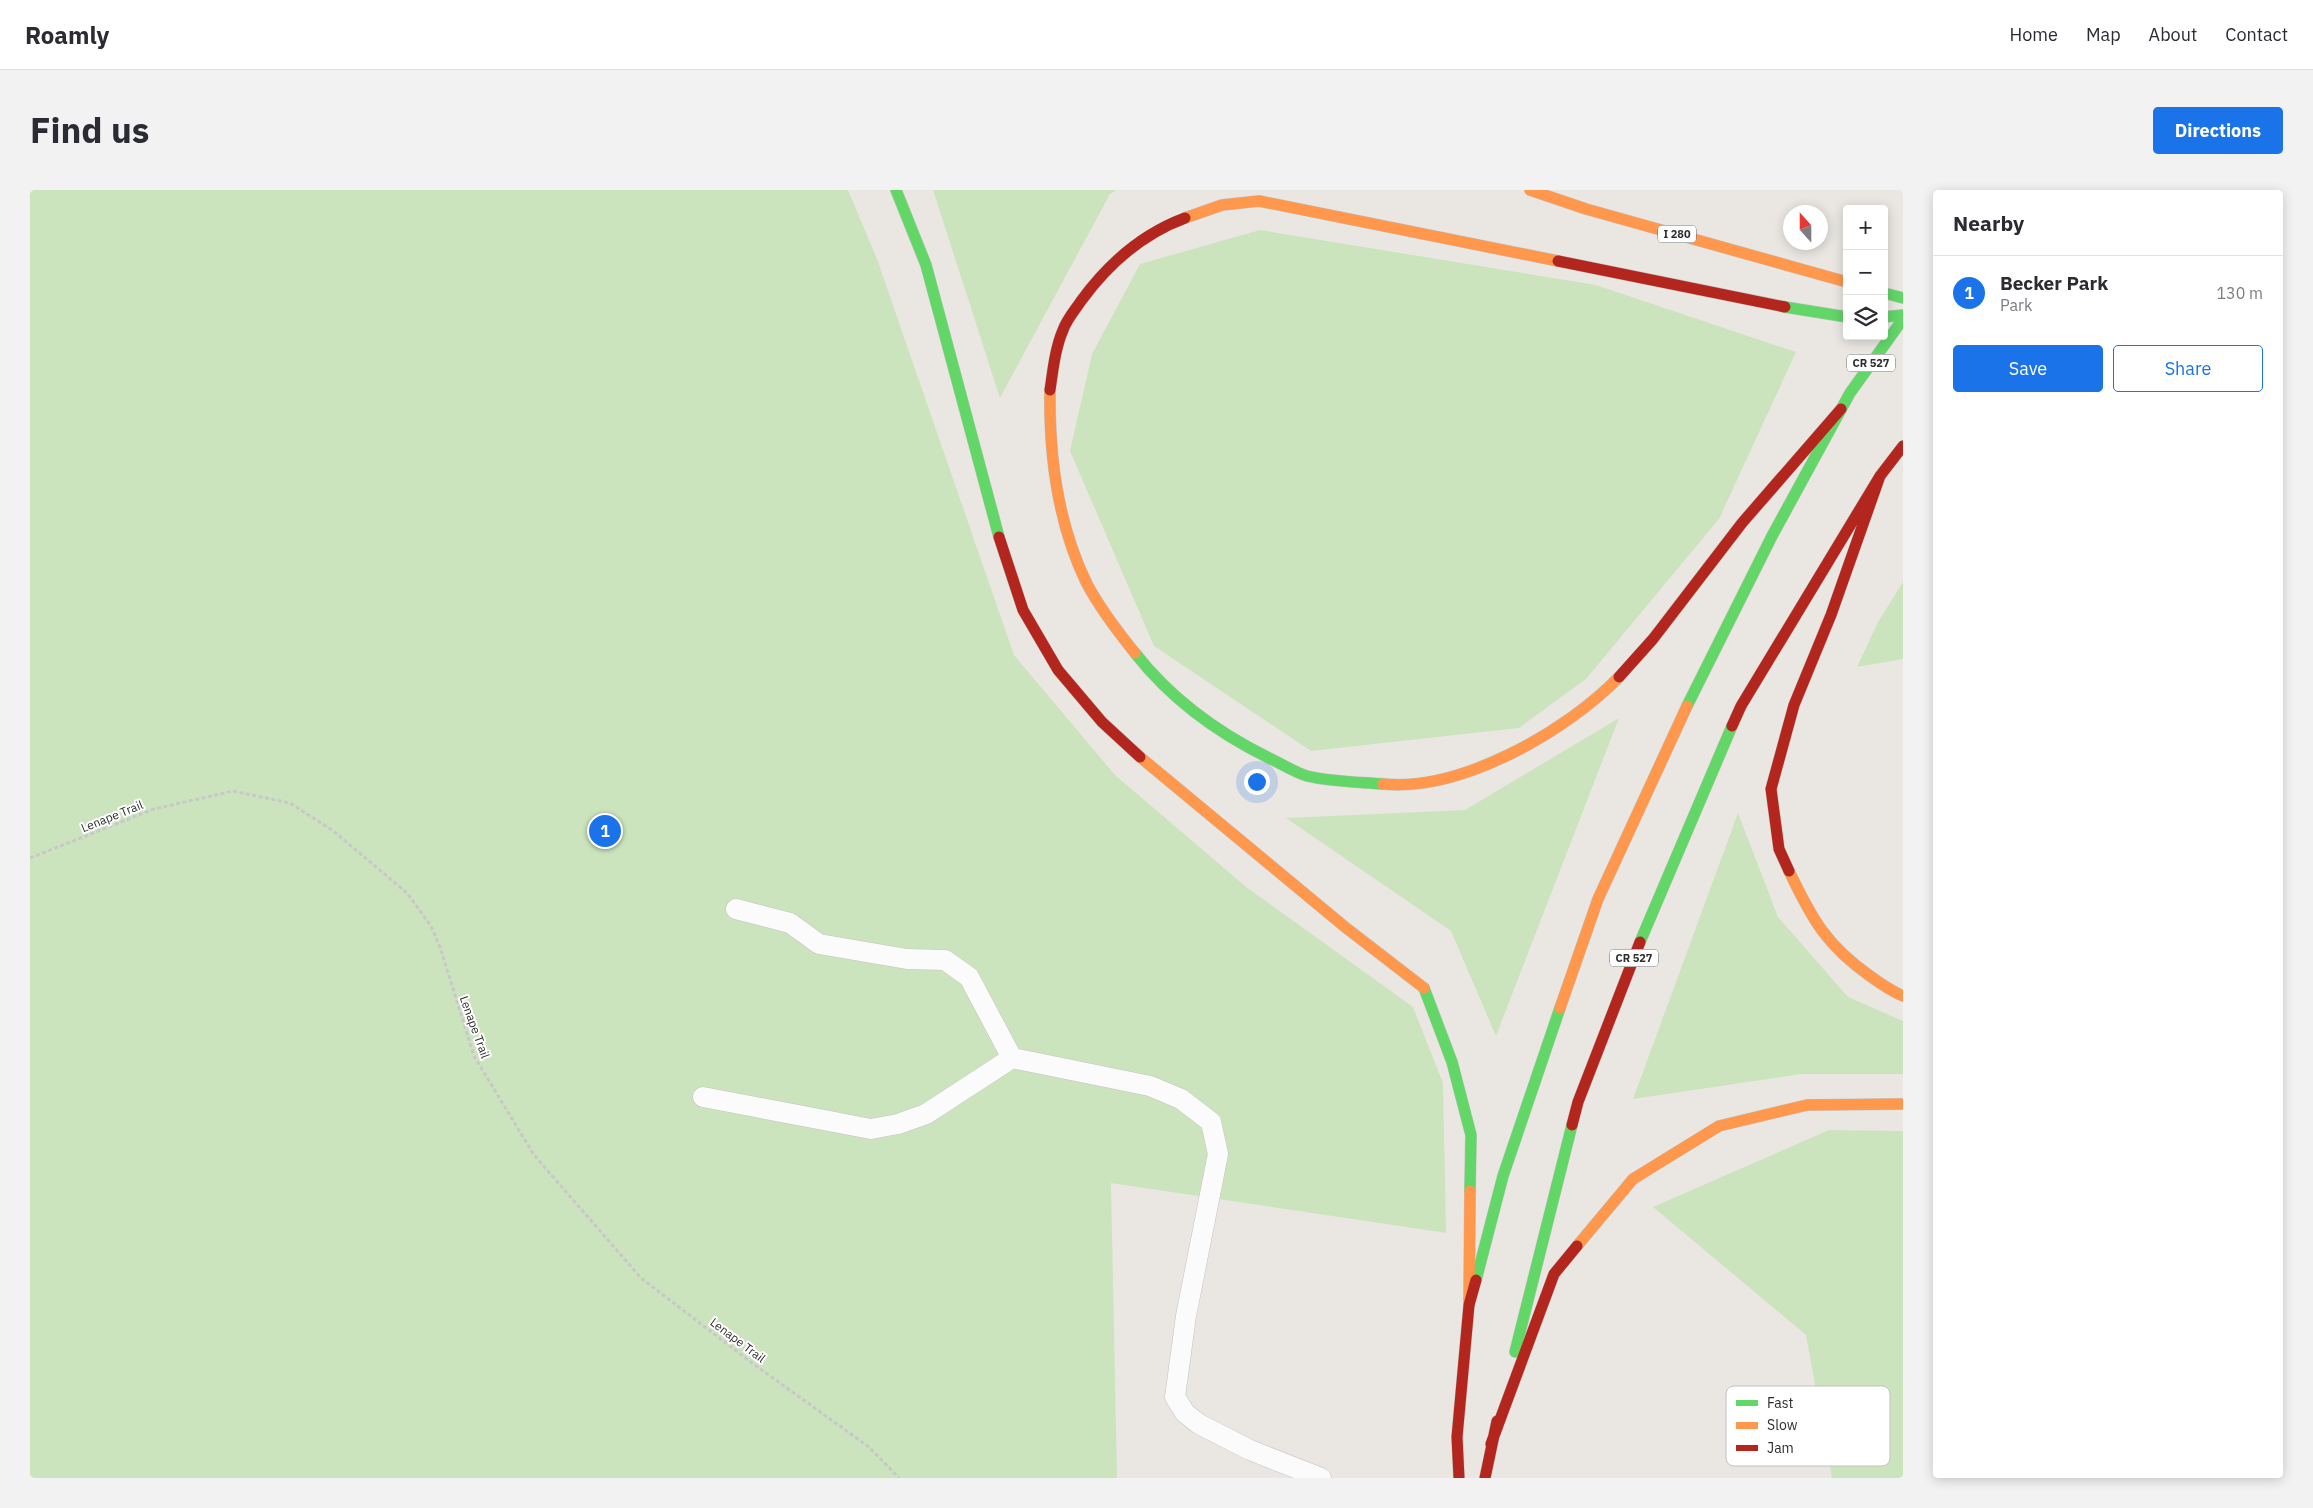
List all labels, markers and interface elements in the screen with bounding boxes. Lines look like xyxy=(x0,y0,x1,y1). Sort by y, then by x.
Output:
text: Roamly xyxy=(25,19,109,51)
text: Home xyxy=(2010,23,2058,46)
text: Map xyxy=(2086,23,2121,46)
text: About xyxy=(2149,23,2197,46)
text: Contact xyxy=(2225,23,2288,46)
text: Find us xyxy=(30,107,149,153)
button: Directions xyxy=(2153,107,2283,154)
north arrow xyxy=(1783,205,1828,250)
map controls xyxy=(1843,205,1888,340)
button: + xyxy=(1843,205,1888,250)
text: Nearby xyxy=(1953,209,2024,237)
road number: I 280 xyxy=(1658,226,1696,242)
button: − xyxy=(1843,250,1888,295)
text: Becker Park xyxy=(2000,271,2108,295)
text: 1 xyxy=(1964,283,1974,303)
text: 130 m xyxy=(2216,283,2263,303)
button: layers xyxy=(1843,295,1888,340)
text: Park xyxy=(2000,295,2032,315)
button: Save xyxy=(1953,345,2103,392)
button: Share xyxy=(2113,345,2263,392)
road number: CR 527 xyxy=(1847,354,1895,372)
your location xyxy=(1244,769,1270,795)
street label: Lenape Trail xyxy=(79,797,145,835)
pin: 1 xyxy=(589,812,621,850)
road number: CR 527 xyxy=(1610,950,1658,966)
street label: Lenape Trail xyxy=(457,994,493,1060)
street label: Lenape Trail xyxy=(707,1314,769,1366)
legend xyxy=(1726,1386,1890,1466)
text: Fast xyxy=(1767,1394,1793,1412)
text: Slow xyxy=(1767,1416,1798,1434)
text: Jam xyxy=(1767,1439,1794,1457)

